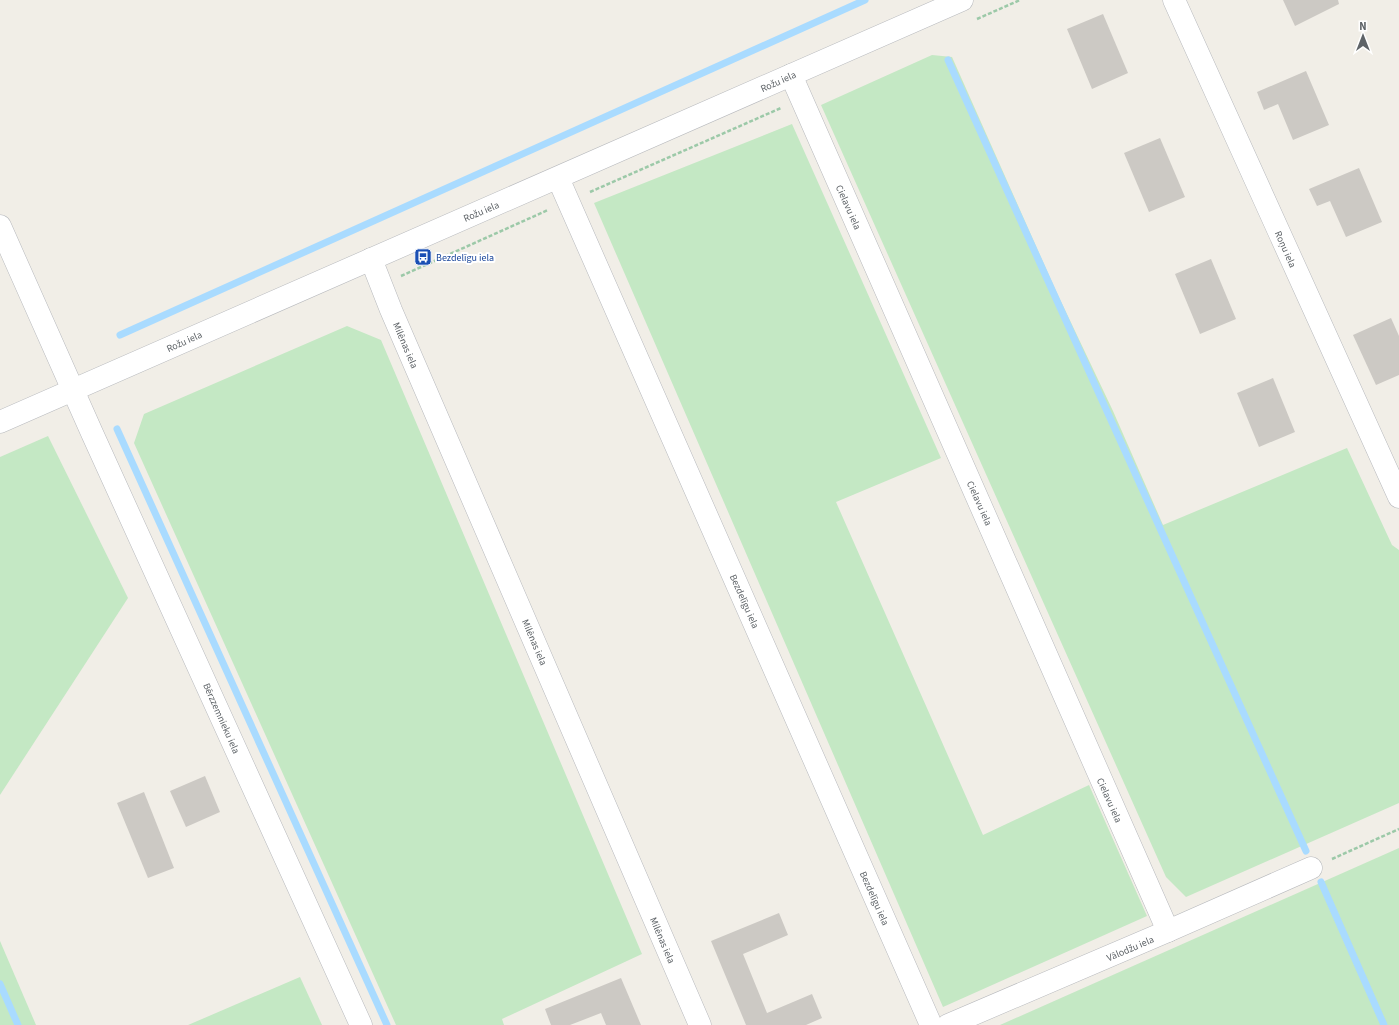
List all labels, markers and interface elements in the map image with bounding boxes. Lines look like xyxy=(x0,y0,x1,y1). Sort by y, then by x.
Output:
north arrow xyxy=(1343,16,1383,56)
text: N xyxy=(1359,19,1367,34)
street label: Rožu iela xyxy=(758,68,798,96)
street label: Cielavu iela xyxy=(832,183,864,232)
street label: Rožu iela xyxy=(461,198,501,226)
street label: Roņu iela xyxy=(1271,229,1299,270)
bus stop icon: Bezdelīgu iela xyxy=(413,247,433,267)
place label: Bezdelīgu iela xyxy=(436,251,494,265)
street label: Milēnas iela xyxy=(389,320,421,371)
street label: Rožu iela xyxy=(164,328,204,356)
street label: Cielavu iela xyxy=(963,479,995,528)
street label: Bezdelīgu iela xyxy=(726,572,762,631)
street label: Milēnas iela xyxy=(518,617,550,668)
street label: Bērzzemnieku iela xyxy=(199,681,243,756)
street label: Cielavu iela xyxy=(1093,776,1125,825)
street label: Bezdelīgu iela xyxy=(856,869,892,928)
street label: Milēnas iela xyxy=(646,915,678,966)
street label: Vālodžu iela xyxy=(1105,933,1156,965)

